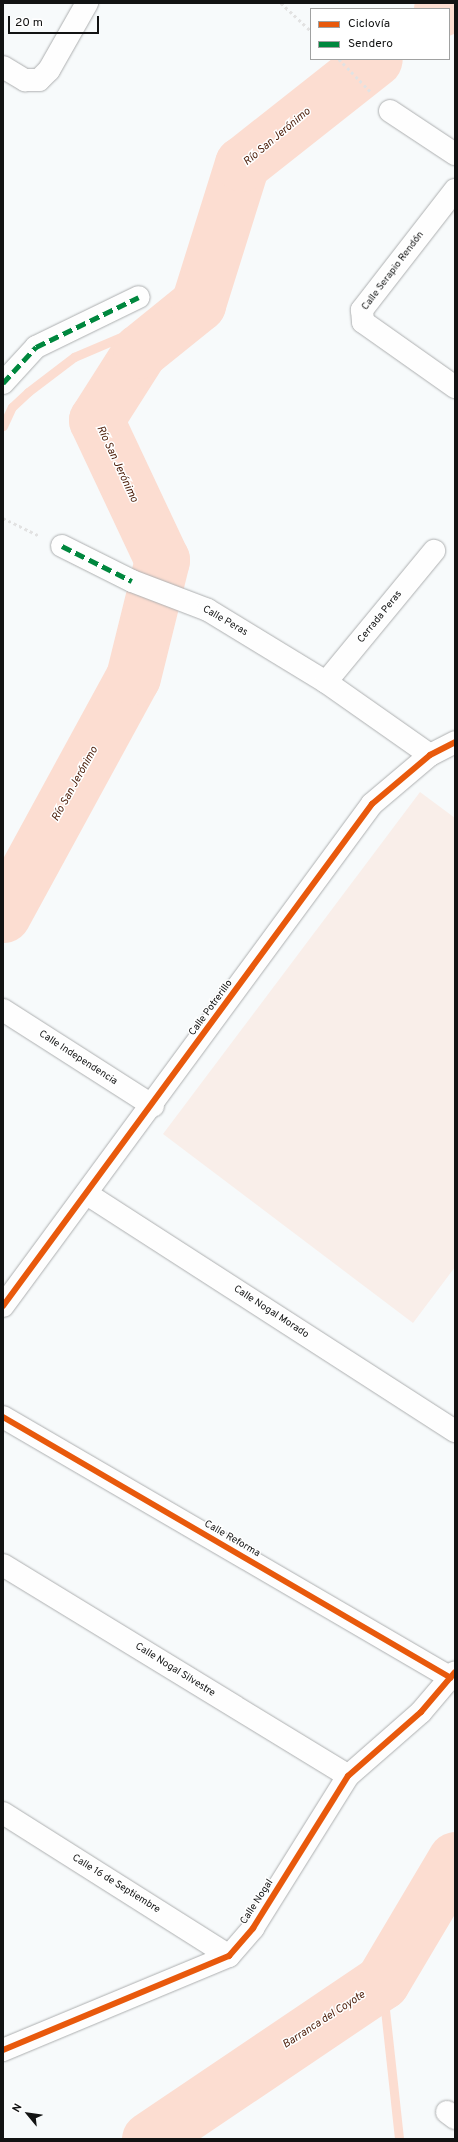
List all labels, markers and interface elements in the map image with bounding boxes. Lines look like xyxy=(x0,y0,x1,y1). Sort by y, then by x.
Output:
scale bar xyxy=(10,8,101,34)
legend xyxy=(310,8,450,60)
text: 20 m xyxy=(15,15,43,31)
text: Ciclovía xyxy=(348,16,390,32)
text: Sendero xyxy=(348,36,393,52)
water label: Río San Jerónimo xyxy=(241,105,313,169)
street label: Calle Serapio Rendón xyxy=(359,229,427,313)
water label: Río San Jerónimo xyxy=(93,423,141,505)
street label: Cerrada Peras xyxy=(355,589,405,645)
street label: Calle Peras xyxy=(200,603,250,639)
water label: Río San Jerónimo xyxy=(49,744,101,824)
street label: Calle Potrerillo xyxy=(187,978,235,1038)
street label: Calle Independencia xyxy=(37,1028,119,1088)
street label: Calle Nogal Morado xyxy=(231,1283,311,1341)
street label: Calle Reforma xyxy=(202,1518,262,1560)
street label: Calle Nogal Silvestre xyxy=(133,1641,217,1699)
street label: Calle 16 de Septiembre xyxy=(70,1852,162,1916)
street label: Calle Nogal xyxy=(238,1877,276,1927)
water label: Barranca del Coyote xyxy=(280,1988,368,2052)
north arrow xyxy=(8,2094,48,2134)
text: N xyxy=(9,2101,26,2115)

